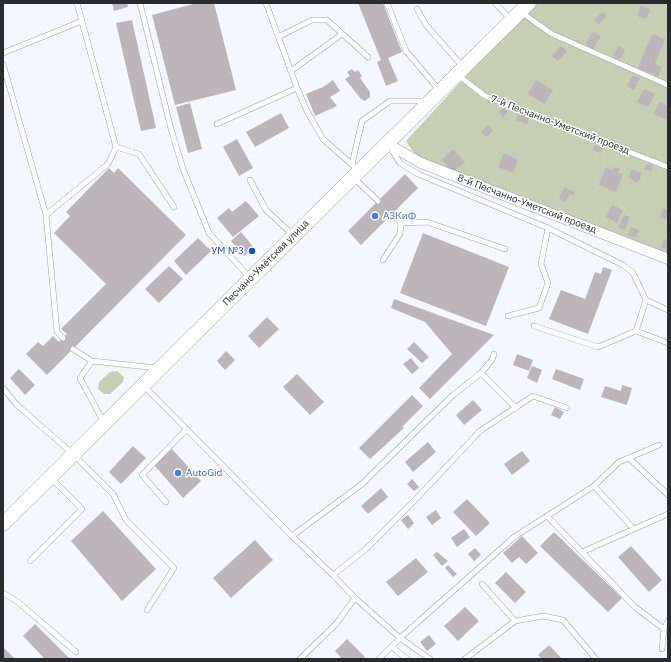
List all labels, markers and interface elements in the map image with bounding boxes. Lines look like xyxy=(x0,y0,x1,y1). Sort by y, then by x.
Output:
street label: 7-й Песчанно-Уметский проезд xyxy=(489,93,631,157)
street label: 8-й Песчанно-Уметский проезд xyxy=(456,172,598,236)
place label: АЗКиФ xyxy=(383,210,416,222)
marker: АЗКиФ xyxy=(370,211,380,221)
street label: Песчано-Умётская улица xyxy=(220,217,312,309)
place label: УМ №3 xyxy=(211,245,244,257)
marker: УМ №3 xyxy=(247,246,257,256)
place label: AutoGid xyxy=(186,467,222,479)
marker: AutoGid xyxy=(173,468,183,478)

